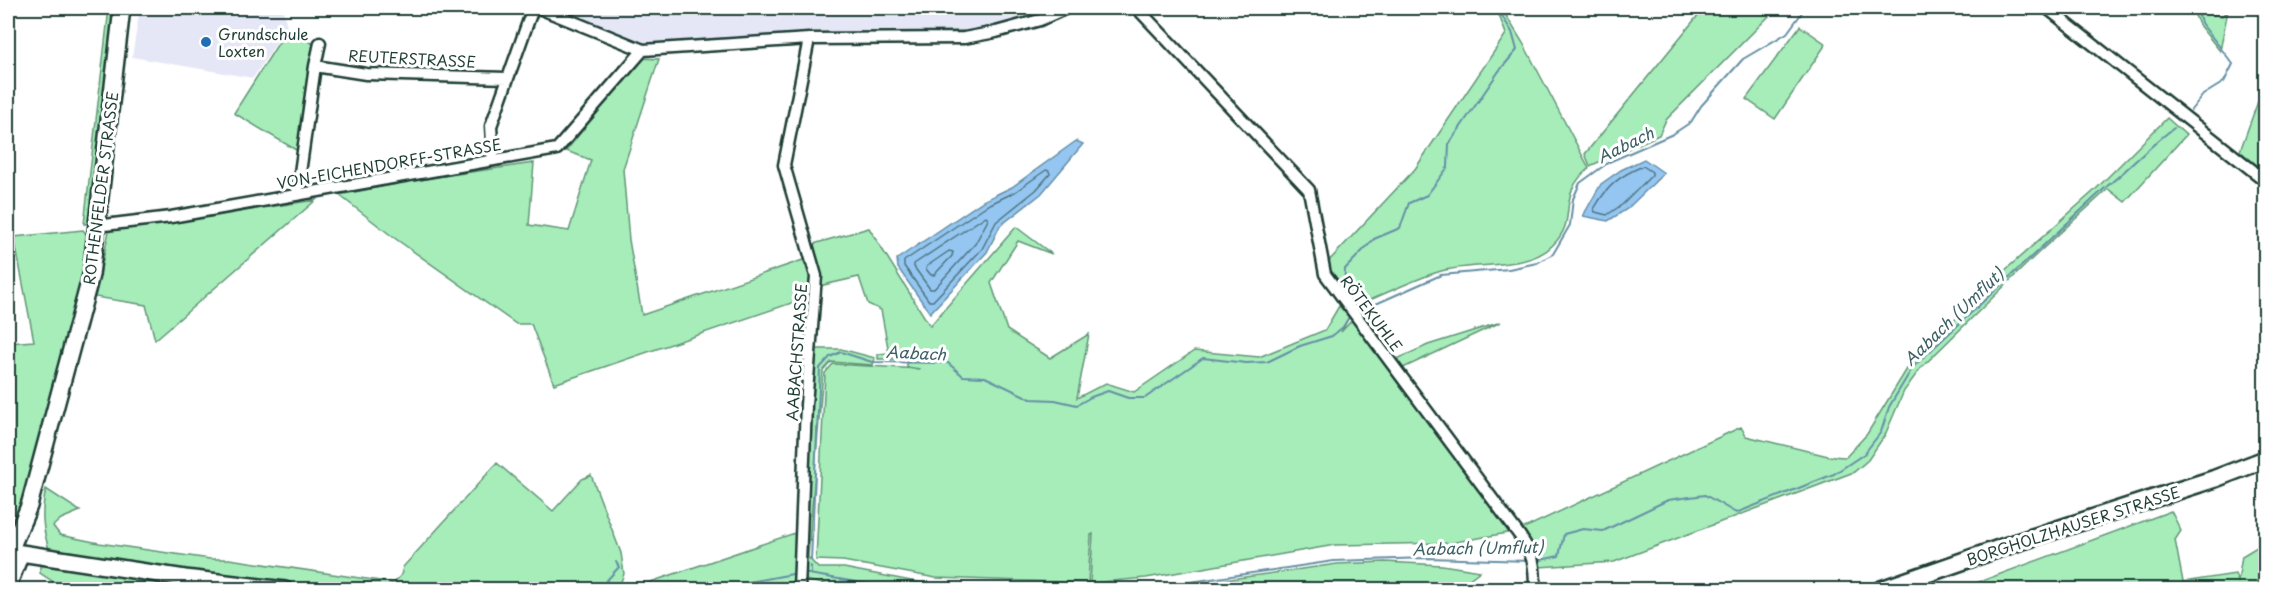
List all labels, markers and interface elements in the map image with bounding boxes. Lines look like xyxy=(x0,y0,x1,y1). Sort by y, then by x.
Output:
place label: Grundschule Loxten xyxy=(218,22,309,62)
marker: Grundschule Loxten xyxy=(199,35,213,49)
street label: REUTERSTRASSE xyxy=(347,43,477,73)
street label: ROTHENFELDER STRASSE xyxy=(77,90,123,286)
water label: Aabach xyxy=(1593,120,1658,168)
street label: VON-EICHENDORFF-STRASSE xyxy=(275,132,503,194)
water label: Aabach (Umflut) xyxy=(1898,261,2009,370)
street label: RÖTEKUHLE xyxy=(1336,270,1408,356)
street label: AABACHSTRASSE xyxy=(780,282,812,422)
water label: Aabach xyxy=(885,338,947,366)
street label: BORGHOLZHAUSER STRASSE xyxy=(1963,480,2183,570)
water label: Aabach (Umflut) xyxy=(1412,534,1544,560)

